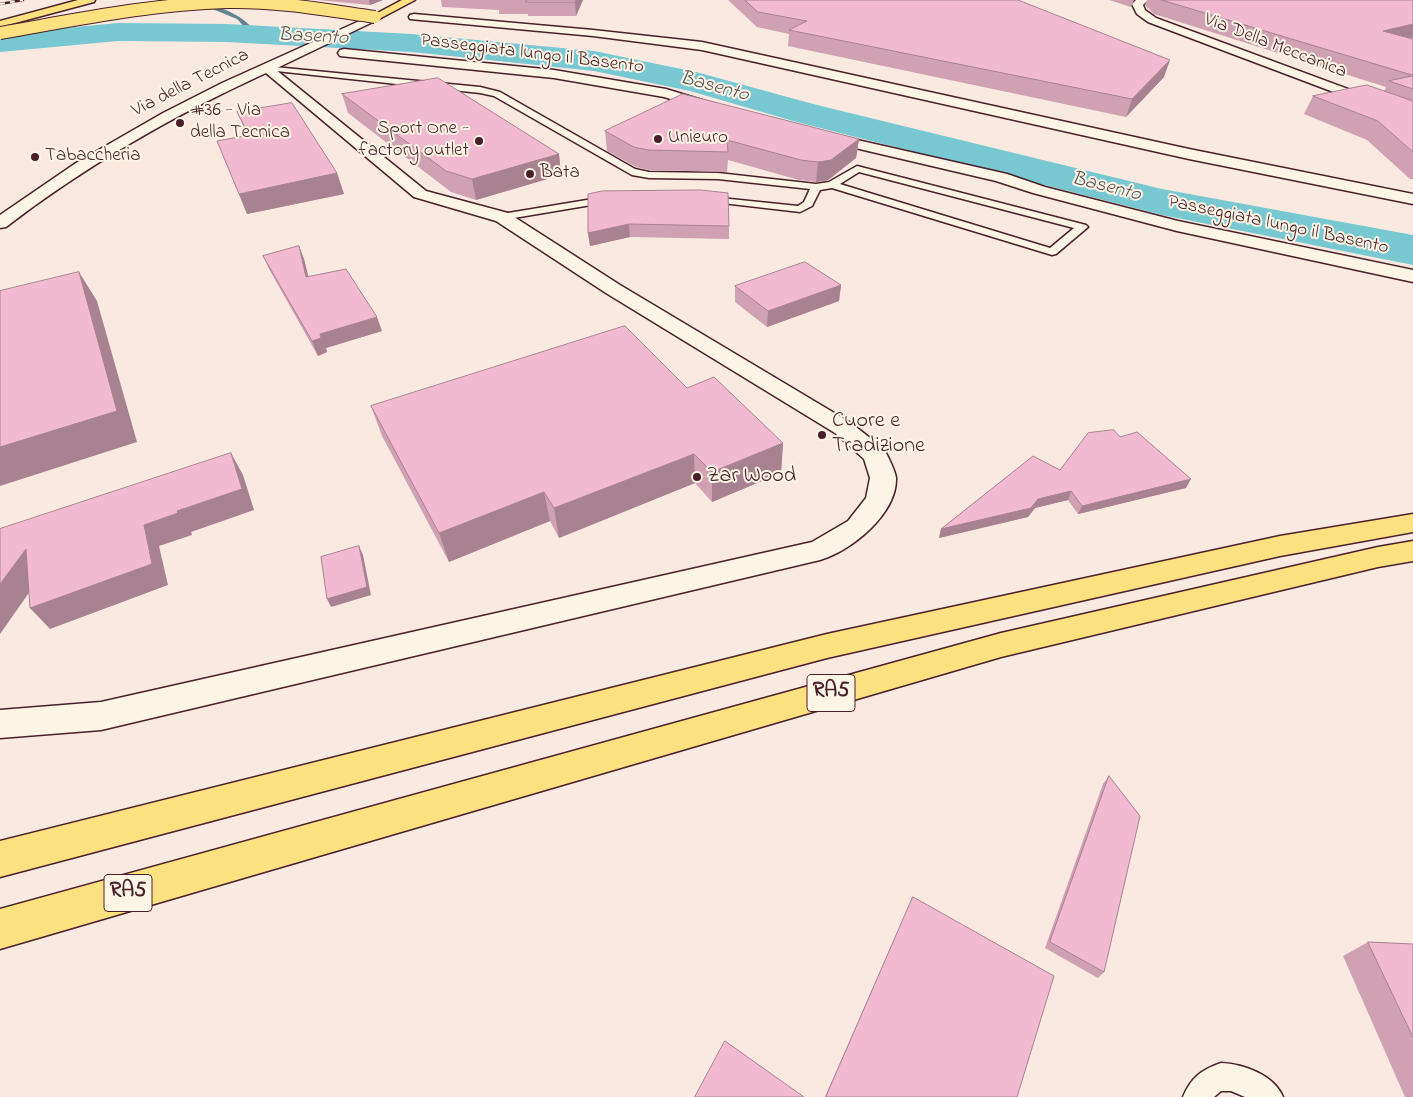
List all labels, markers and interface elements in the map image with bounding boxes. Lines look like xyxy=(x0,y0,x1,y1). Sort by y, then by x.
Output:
street label: Via Della Meccanica xyxy=(1201,9,1349,85)
water label: Basento xyxy=(277,24,349,52)
street label: Passeggiata lungo il Basento xyxy=(419,30,645,80)
street label: Via della Tecnica xyxy=(129,45,253,123)
water label: Basento xyxy=(677,67,751,109)
place label: #36 - Via della Tecnica xyxy=(190,101,290,145)
marker: #36 - Via della Tecnica xyxy=(174,117,186,129)
place label: Sport One - factory outlet xyxy=(359,119,469,163)
place label: Unieuro xyxy=(668,128,728,150)
marker: Unieuro xyxy=(652,133,664,145)
marker: Sport One - factory outlet xyxy=(473,135,485,147)
place label: Tabaccheria xyxy=(45,146,140,168)
marker: Tabaccheria xyxy=(29,151,41,163)
place label: Bata xyxy=(540,163,580,185)
marker: Bata xyxy=(524,168,536,180)
water label: Basento xyxy=(1069,168,1143,208)
street label: Passeggiata lungo il Basento xyxy=(1166,191,1390,261)
place label: Cuore e Tradizione xyxy=(832,409,925,461)
marker: Cuore e Tradizione xyxy=(816,429,828,441)
place label: Zar Wood xyxy=(707,464,796,490)
marker: Zar Wood xyxy=(691,471,703,483)
road number: RA5 xyxy=(807,674,855,711)
road number: RA5 xyxy=(104,874,152,911)

